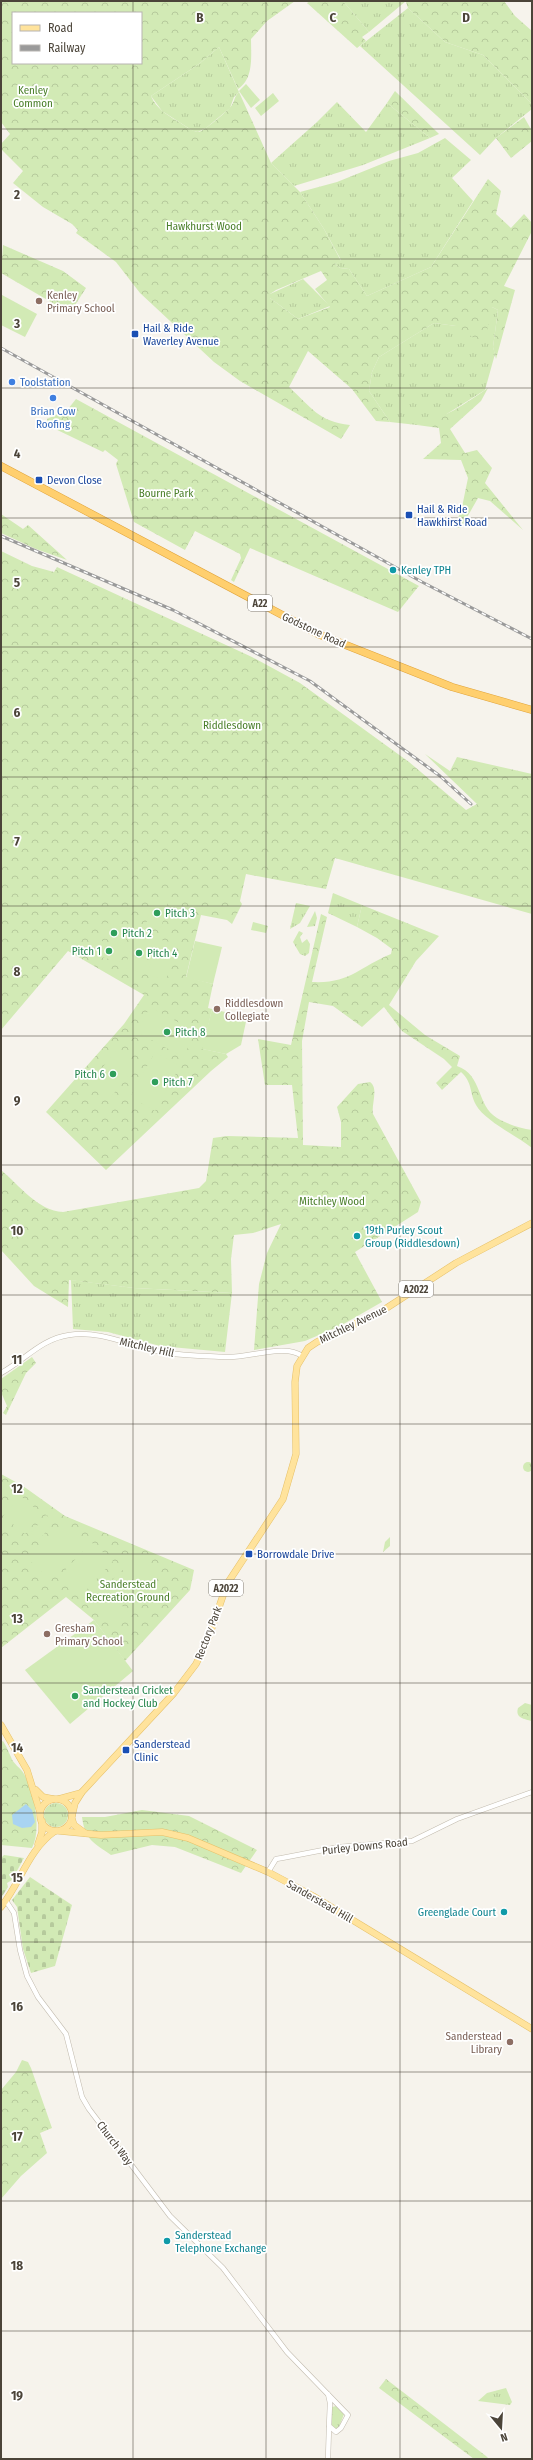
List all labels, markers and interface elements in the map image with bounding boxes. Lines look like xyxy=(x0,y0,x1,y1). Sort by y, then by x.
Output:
text: B xyxy=(196,10,204,25)
text: C xyxy=(330,10,337,25)
text: D xyxy=(462,10,470,25)
legend xyxy=(12,12,142,64)
text: Road xyxy=(48,21,73,35)
text: Railway xyxy=(48,41,86,55)
park label: Kenley Common xyxy=(13,84,53,110)
text: 2 xyxy=(13,187,20,202)
park label: Hawkhurst Wood xyxy=(166,220,242,233)
place label: Kenley Primary School xyxy=(47,289,115,315)
marker: Kenley Primary School xyxy=(34,296,44,306)
text: 3 xyxy=(13,316,20,331)
place label: Hail & Ride Waverley Avenue xyxy=(143,322,219,348)
marker: Hail & Ride Waverley Avenue xyxy=(130,329,140,339)
place label: Toolstation xyxy=(20,376,71,389)
marker: Toolstation xyxy=(7,377,17,387)
marker: Brian Cow Roofing xyxy=(48,393,58,403)
place label: Brian Cow Roofing xyxy=(31,405,75,431)
text: 4 xyxy=(14,446,21,461)
place label: Devon Close xyxy=(47,474,102,487)
marker: Devon Close xyxy=(34,475,44,485)
park label: Bourne Park xyxy=(139,487,194,500)
place label: Hail & Ride Hawkhirst Road xyxy=(417,503,487,529)
marker: Hail & Ride Hawkhirst Road xyxy=(404,510,414,520)
place label: Kenley TPH xyxy=(401,564,451,577)
marker: Kenley TPH xyxy=(388,565,398,575)
text: 5 xyxy=(14,575,20,590)
road number: A22 xyxy=(248,595,272,611)
street label: Godstone Road xyxy=(280,610,348,651)
text: 6 xyxy=(14,705,21,720)
park label: Riddlesdown xyxy=(203,719,261,732)
text: 7 xyxy=(14,834,20,849)
place label: Pitch 3 xyxy=(165,907,195,920)
marker: Pitch 3 xyxy=(152,908,162,918)
place label: Pitch 2 xyxy=(122,927,152,940)
marker: Pitch 2 xyxy=(109,928,119,938)
place label: Pitch 1 xyxy=(72,945,101,958)
marker: Pitch 1 xyxy=(104,946,114,956)
place label: Pitch 4 xyxy=(147,947,178,960)
marker: Pitch 4 xyxy=(134,948,144,958)
text: 8 xyxy=(14,964,21,979)
place label: Riddlesdown Collegiate xyxy=(225,997,283,1023)
marker: Riddlesdown Collegiate xyxy=(212,1004,222,1014)
place label: Pitch 8 xyxy=(175,1026,206,1039)
marker: Pitch 8 xyxy=(162,1027,172,1037)
place label: Pitch 6 xyxy=(74,1068,106,1081)
marker: Pitch 6 xyxy=(108,1069,118,1079)
place label: Pitch 7 xyxy=(163,1076,193,1089)
marker: Pitch 7 xyxy=(150,1077,160,1087)
text: 9 xyxy=(14,1093,21,1108)
park label: Mitchley Wood xyxy=(299,1195,365,1208)
text: 10 xyxy=(11,1223,23,1238)
place label: 19th Purley Scout Group (Riddlesdown) xyxy=(365,1224,460,1250)
marker: 19th Purley Scout Group (Riddlesdown) xyxy=(352,1231,362,1241)
road number: A2022 xyxy=(399,1281,433,1297)
street label: Mitchley Avenue xyxy=(317,1303,389,1346)
street label: Mitchley Hill xyxy=(118,1335,175,1360)
text: 11 xyxy=(12,1352,22,1367)
text: 12 xyxy=(11,1481,23,1496)
place label: Borrowdale Drive xyxy=(257,1548,335,1561)
marker: Borrowdale Drive xyxy=(244,1549,254,1559)
park label: Sanderstead Recreation Ground xyxy=(86,1578,170,1604)
road number: A2022 xyxy=(209,1580,243,1596)
street label: Rectory Park xyxy=(192,1604,225,1662)
text: 13 xyxy=(11,1611,23,1626)
place label: Gresham Primary School xyxy=(55,1622,123,1648)
marker: Gresham Primary School xyxy=(42,1629,52,1639)
place label: Sanderstead Cricket and Hockey Club xyxy=(83,1684,173,1710)
marker: Sanderstead Cricket and Hockey Club xyxy=(70,1691,80,1701)
place label: Sanderstead Clinic xyxy=(134,1738,190,1764)
text: 14 xyxy=(11,1740,23,1755)
marker: Sanderstead Clinic xyxy=(121,1745,131,1755)
street label: Purley Downs Road xyxy=(322,1836,409,1857)
text: 15 xyxy=(11,1870,23,1885)
street label: Sanderstead Hill xyxy=(284,1877,355,1926)
place label: Greenglade Court xyxy=(418,1906,496,1919)
marker: Greenglade Court xyxy=(499,1907,509,1917)
text: 16 xyxy=(11,1999,23,2014)
place label: Sanderstead Library xyxy=(446,2030,502,2056)
marker: Sanderstead Library xyxy=(505,2037,515,2047)
street label: Church Way xyxy=(94,2119,135,2168)
text: 17 xyxy=(11,2129,23,2144)
place label: Sanderstead Telephone Exchange xyxy=(175,2229,266,2255)
marker: Sanderstead Telephone Exchange xyxy=(162,2236,172,2246)
text: 18 xyxy=(11,2258,23,2273)
text: 19 xyxy=(11,2388,23,2403)
north arrow xyxy=(481,2408,521,2448)
text: N xyxy=(499,2430,509,2444)

